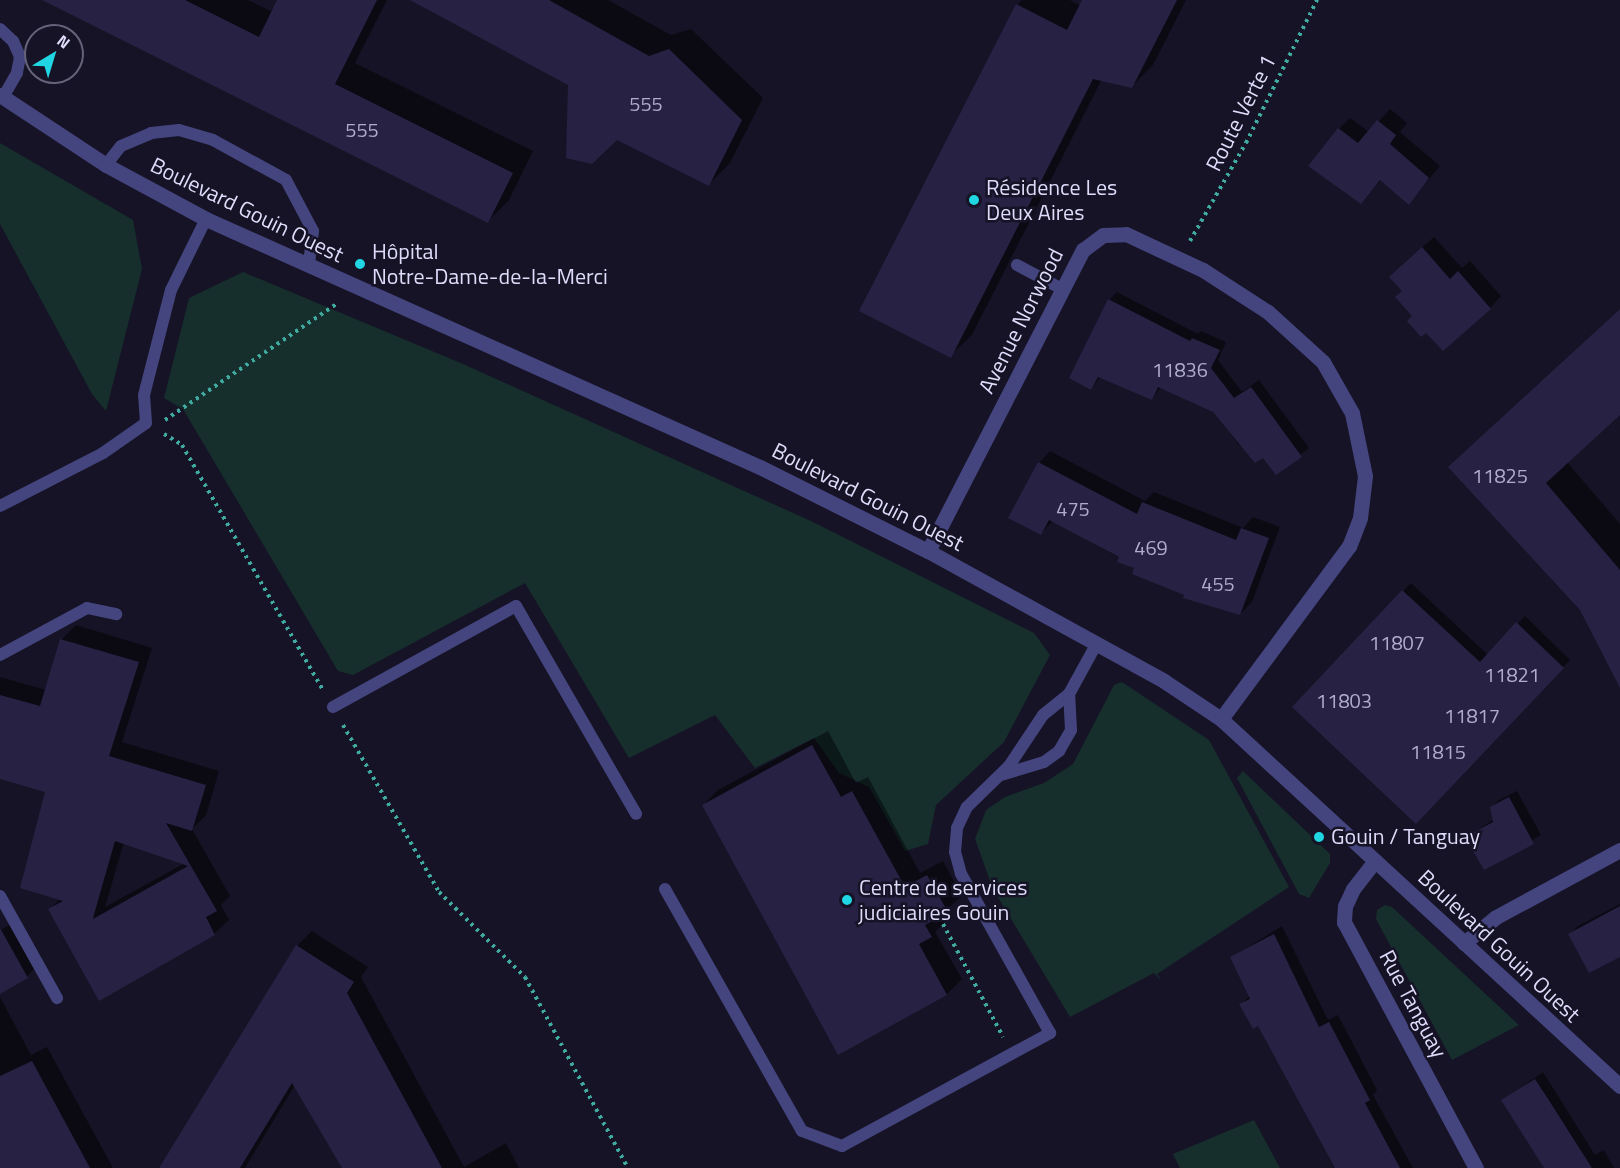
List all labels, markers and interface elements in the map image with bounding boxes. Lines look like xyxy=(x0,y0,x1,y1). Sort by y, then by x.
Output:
north arrow xyxy=(24,24,84,84)
text: N xyxy=(52,29,76,54)
street label: Route Verte 1 xyxy=(1200,50,1282,176)
house number: 555 xyxy=(629,91,663,115)
house number: 555 xyxy=(345,117,379,141)
street label: Boulevard Gouin Ouest xyxy=(146,152,348,268)
place label: Résidence Les Deux Aires xyxy=(986,174,1117,226)
marker: Résidence Les Deux Aires xyxy=(967,193,981,207)
place label: Hôpital Notre-Dame-de-la-Merci xyxy=(372,238,608,290)
street label: Avenue Norwood xyxy=(973,244,1069,398)
marker: Hôpital Notre-Dame-de-la-Merci xyxy=(353,257,367,271)
house number: 11836 xyxy=(1152,357,1208,381)
street label: Boulevard Gouin Ouest xyxy=(768,437,968,557)
house number: 11825 xyxy=(1472,463,1528,487)
house number: 475 xyxy=(1056,496,1090,520)
house number: 469 xyxy=(1134,535,1168,559)
house number: 455 xyxy=(1201,571,1235,595)
house number: 11807 xyxy=(1369,630,1425,654)
house number: 11821 xyxy=(1484,662,1540,686)
house number: 11803 xyxy=(1316,688,1372,712)
house number: 11817 xyxy=(1444,703,1500,727)
house number: 11815 xyxy=(1410,739,1466,763)
place label: Gouin / Tanguay xyxy=(1331,824,1480,850)
marker: Gouin / Tanguay xyxy=(1312,830,1326,844)
street label: Boulevard Gouin Ouest xyxy=(1413,864,1585,1028)
place label: Centre de services judiciaires Gouin xyxy=(859,874,1027,926)
marker: Centre de services judiciaires Gouin xyxy=(840,893,854,907)
street label: Rue Tanguay xyxy=(1374,946,1452,1062)

